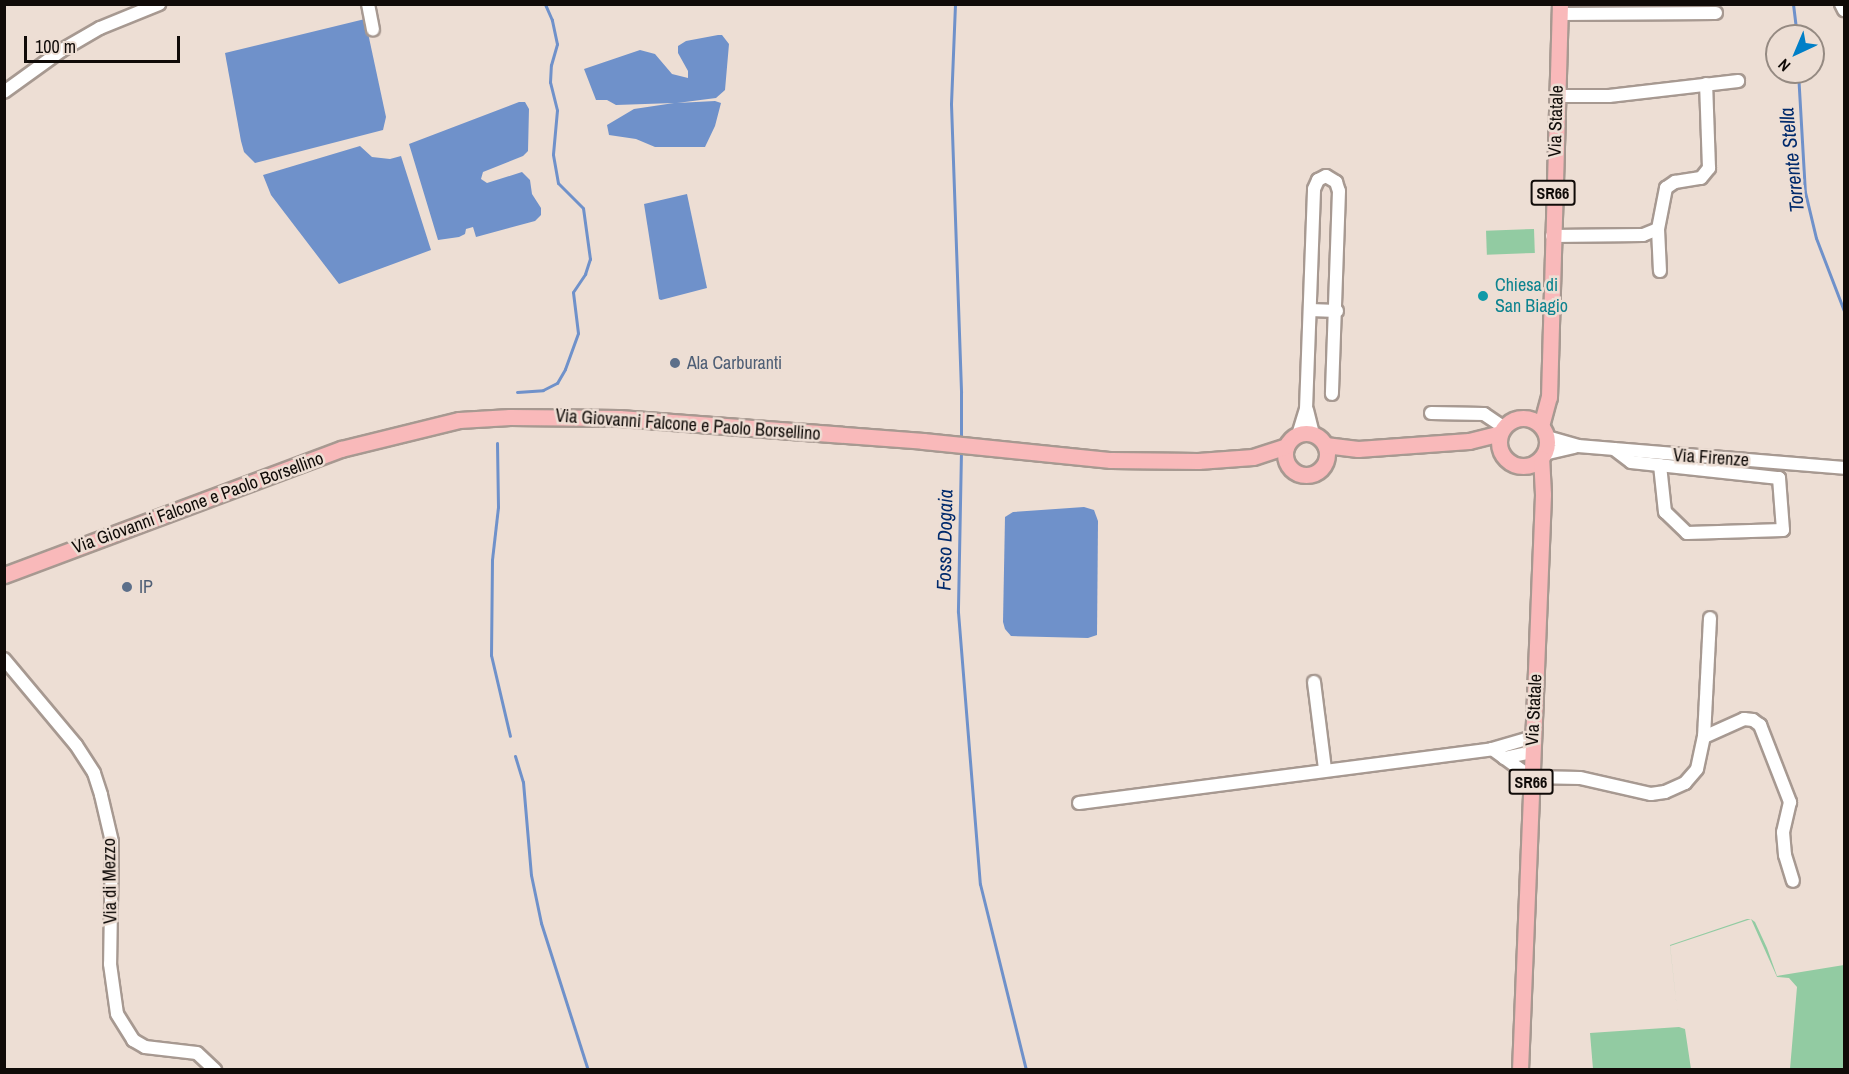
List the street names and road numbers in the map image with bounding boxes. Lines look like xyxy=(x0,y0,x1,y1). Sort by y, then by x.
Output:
street label: Via Statale xyxy=(1544,85,1568,157)
road number: SR66 xyxy=(1530,180,1576,206)
street label: Via Giovanni Falcone e Paolo Borsellino xyxy=(555,405,821,445)
street label: Via Firenze xyxy=(1672,445,1750,471)
street label: Via Giovanni Falcone e Paolo Borsellino xyxy=(69,447,327,559)
street label: Via Statale xyxy=(1521,674,1547,746)
road number: SR66 xyxy=(1508,769,1553,795)
street label: Via di Mezzo xyxy=(98,838,122,924)

